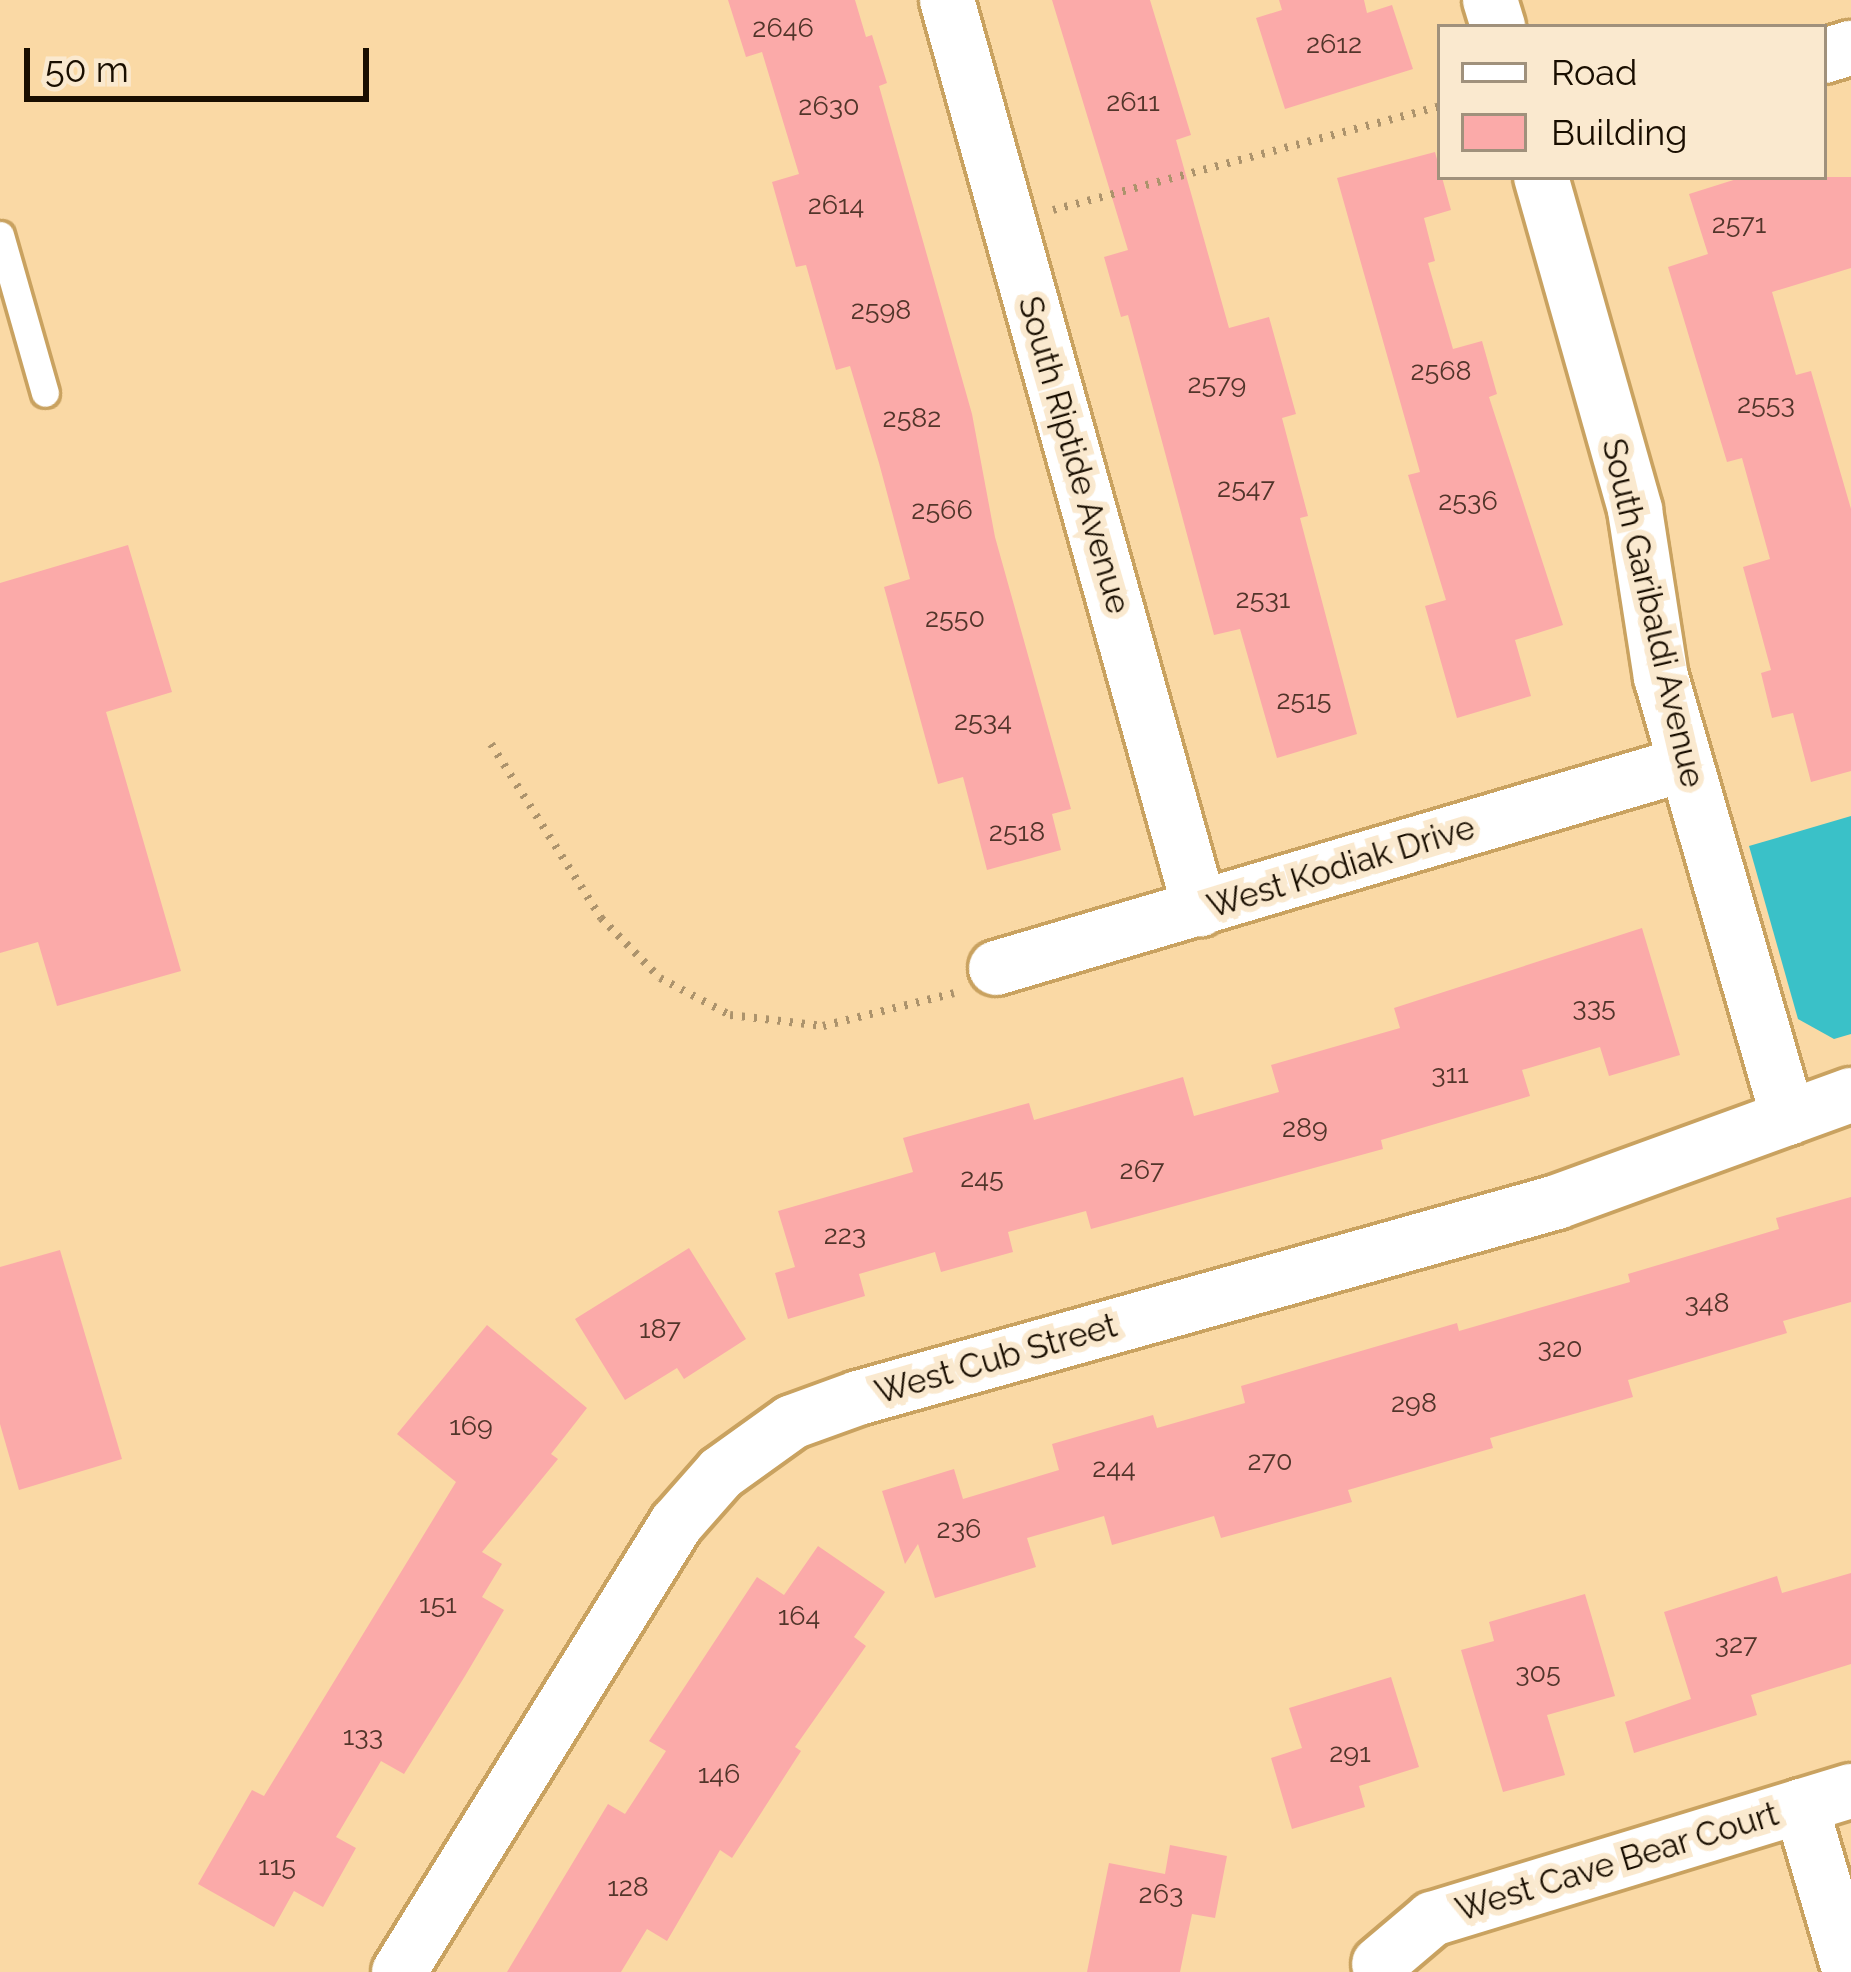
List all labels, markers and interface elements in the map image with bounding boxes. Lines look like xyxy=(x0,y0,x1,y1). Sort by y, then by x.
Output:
house number: 2646 xyxy=(752,12,814,44)
scale bar xyxy=(30,24,375,98)
legend xyxy=(1437,24,1827,180)
house number: 2612 xyxy=(1306,28,1362,60)
text: 50 m xyxy=(45,48,129,90)
text: Road xyxy=(1551,51,1637,93)
house number: 2611 xyxy=(1106,86,1160,118)
house number: 2630 xyxy=(798,90,860,122)
text: Building xyxy=(1551,111,1687,153)
house number: 2614 xyxy=(808,189,864,221)
house number: 2571 xyxy=(1712,208,1766,240)
street label: South Riptide Avenue xyxy=(1010,291,1138,619)
house number: 2598 xyxy=(851,294,911,326)
house number: 2568 xyxy=(1410,355,1472,387)
house number: 2579 xyxy=(1188,368,1246,400)
house number: 2553 xyxy=(1737,388,1795,420)
house number: 2582 xyxy=(883,402,941,434)
street label: South Garibaldi Avenue xyxy=(1593,434,1713,792)
house number: 2547 xyxy=(1217,472,1275,504)
house number: 2536 xyxy=(1438,485,1498,517)
house number: 2566 xyxy=(911,494,973,526)
house number: 2531 xyxy=(1236,583,1290,615)
house number: 2550 xyxy=(925,602,985,634)
house number: 2515 xyxy=(1276,684,1332,716)
house number: 2534 xyxy=(954,705,1012,737)
street label: West Kodiak Drive xyxy=(1203,808,1479,926)
house number: 2518 xyxy=(989,816,1045,848)
house number: 335 xyxy=(1572,991,1616,1023)
house number: 311 xyxy=(1431,1058,1469,1090)
house number: 289 xyxy=(1282,1112,1328,1144)
house number: 267 xyxy=(1120,1154,1164,1186)
house number: 245 xyxy=(960,1162,1004,1194)
house number: 223 xyxy=(824,1219,866,1251)
house number: 348 xyxy=(1684,1287,1730,1319)
street label: West Cub Street xyxy=(871,1306,1121,1412)
house number: 187 xyxy=(639,1313,681,1345)
house number: 320 xyxy=(1537,1332,1583,1364)
house number: 298 xyxy=(1391,1387,1437,1419)
house number: 169 xyxy=(449,1410,493,1442)
house number: 270 xyxy=(1248,1445,1292,1477)
house number: 244 xyxy=(1092,1452,1136,1484)
house number: 236 xyxy=(937,1513,981,1545)
house number: 151 xyxy=(419,1588,457,1620)
house number: 164 xyxy=(778,1600,820,1632)
house number: 327 xyxy=(1715,1628,1757,1660)
house number: 305 xyxy=(1515,1657,1561,1689)
house number: 133 xyxy=(343,1720,383,1752)
house number: 291 xyxy=(1329,1737,1371,1769)
house number: 146 xyxy=(698,1758,740,1790)
street label: West Cave Bear Court xyxy=(1451,1794,1783,1930)
house number: 115 xyxy=(258,1850,296,1882)
house number: 128 xyxy=(607,1871,649,1903)
house number: 263 xyxy=(1139,1878,1183,1910)

